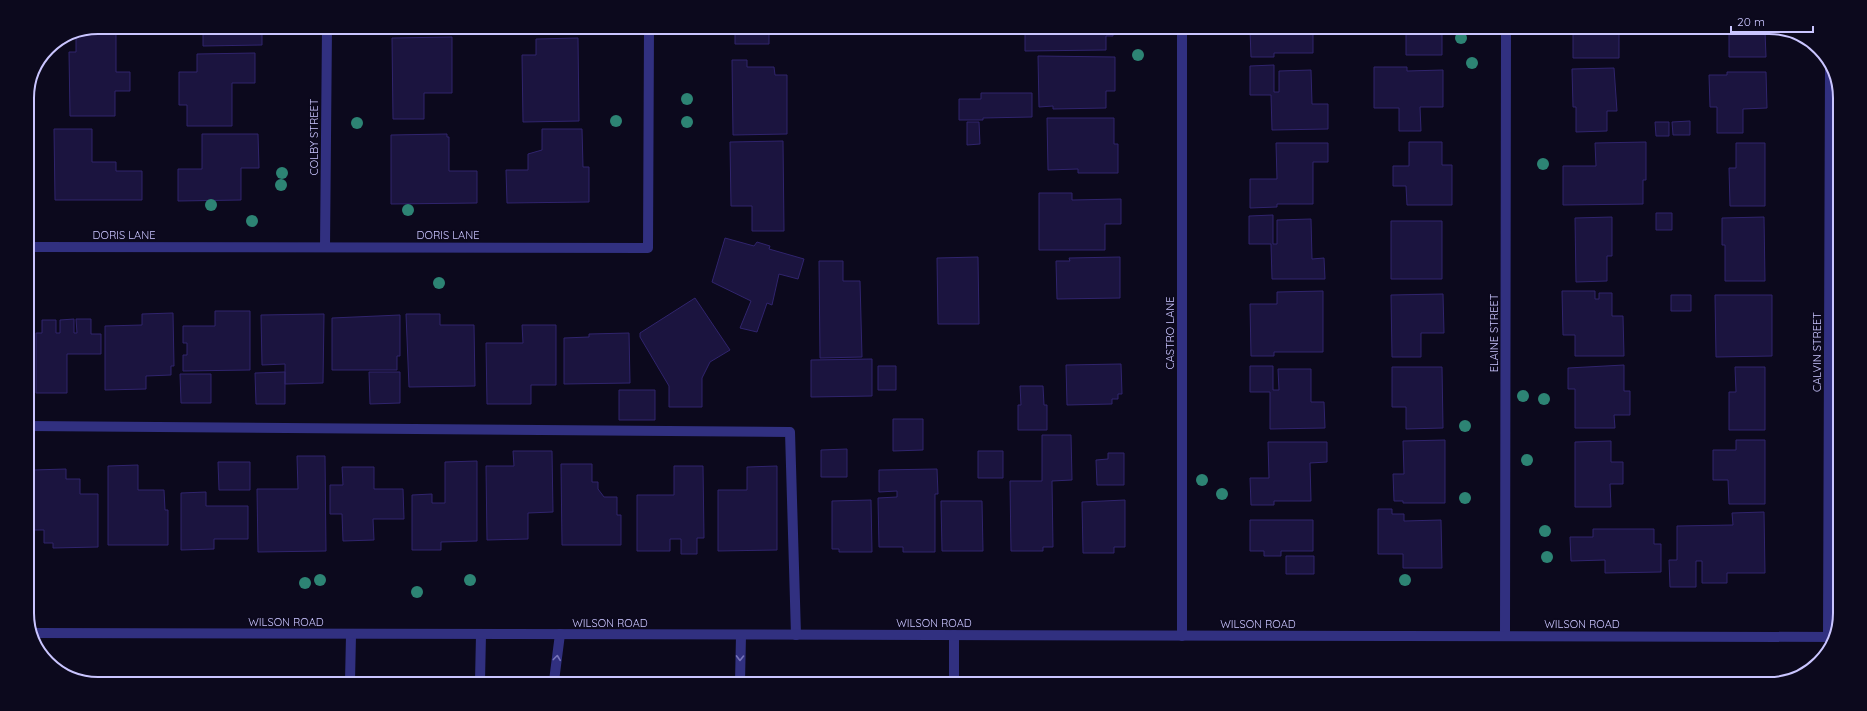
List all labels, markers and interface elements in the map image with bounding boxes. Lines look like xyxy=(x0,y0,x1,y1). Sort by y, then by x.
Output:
scale bar xyxy=(1731,8,1813,34)
text: 20 m xyxy=(1737,14,1765,29)
street label: COLBY STREET xyxy=(307,98,321,175)
street label: DORIS LANE xyxy=(93,228,155,242)
street label: DORIS LANE xyxy=(417,228,479,242)
street label: ELAINE STREET xyxy=(1487,293,1501,372)
street label: CASTRO LANE xyxy=(1163,296,1177,370)
street label: CALVIN STREET xyxy=(1810,312,1824,392)
street label: WILSON ROAD xyxy=(248,615,324,629)
street label: WILSON ROAD xyxy=(572,616,648,630)
street label: WILSON ROAD xyxy=(896,616,972,630)
street label: WILSON ROAD xyxy=(1220,617,1296,631)
street label: WILSON ROAD xyxy=(1544,617,1620,631)
one-way arrow xyxy=(552,655,561,661)
one-way arrow xyxy=(736,655,745,661)

